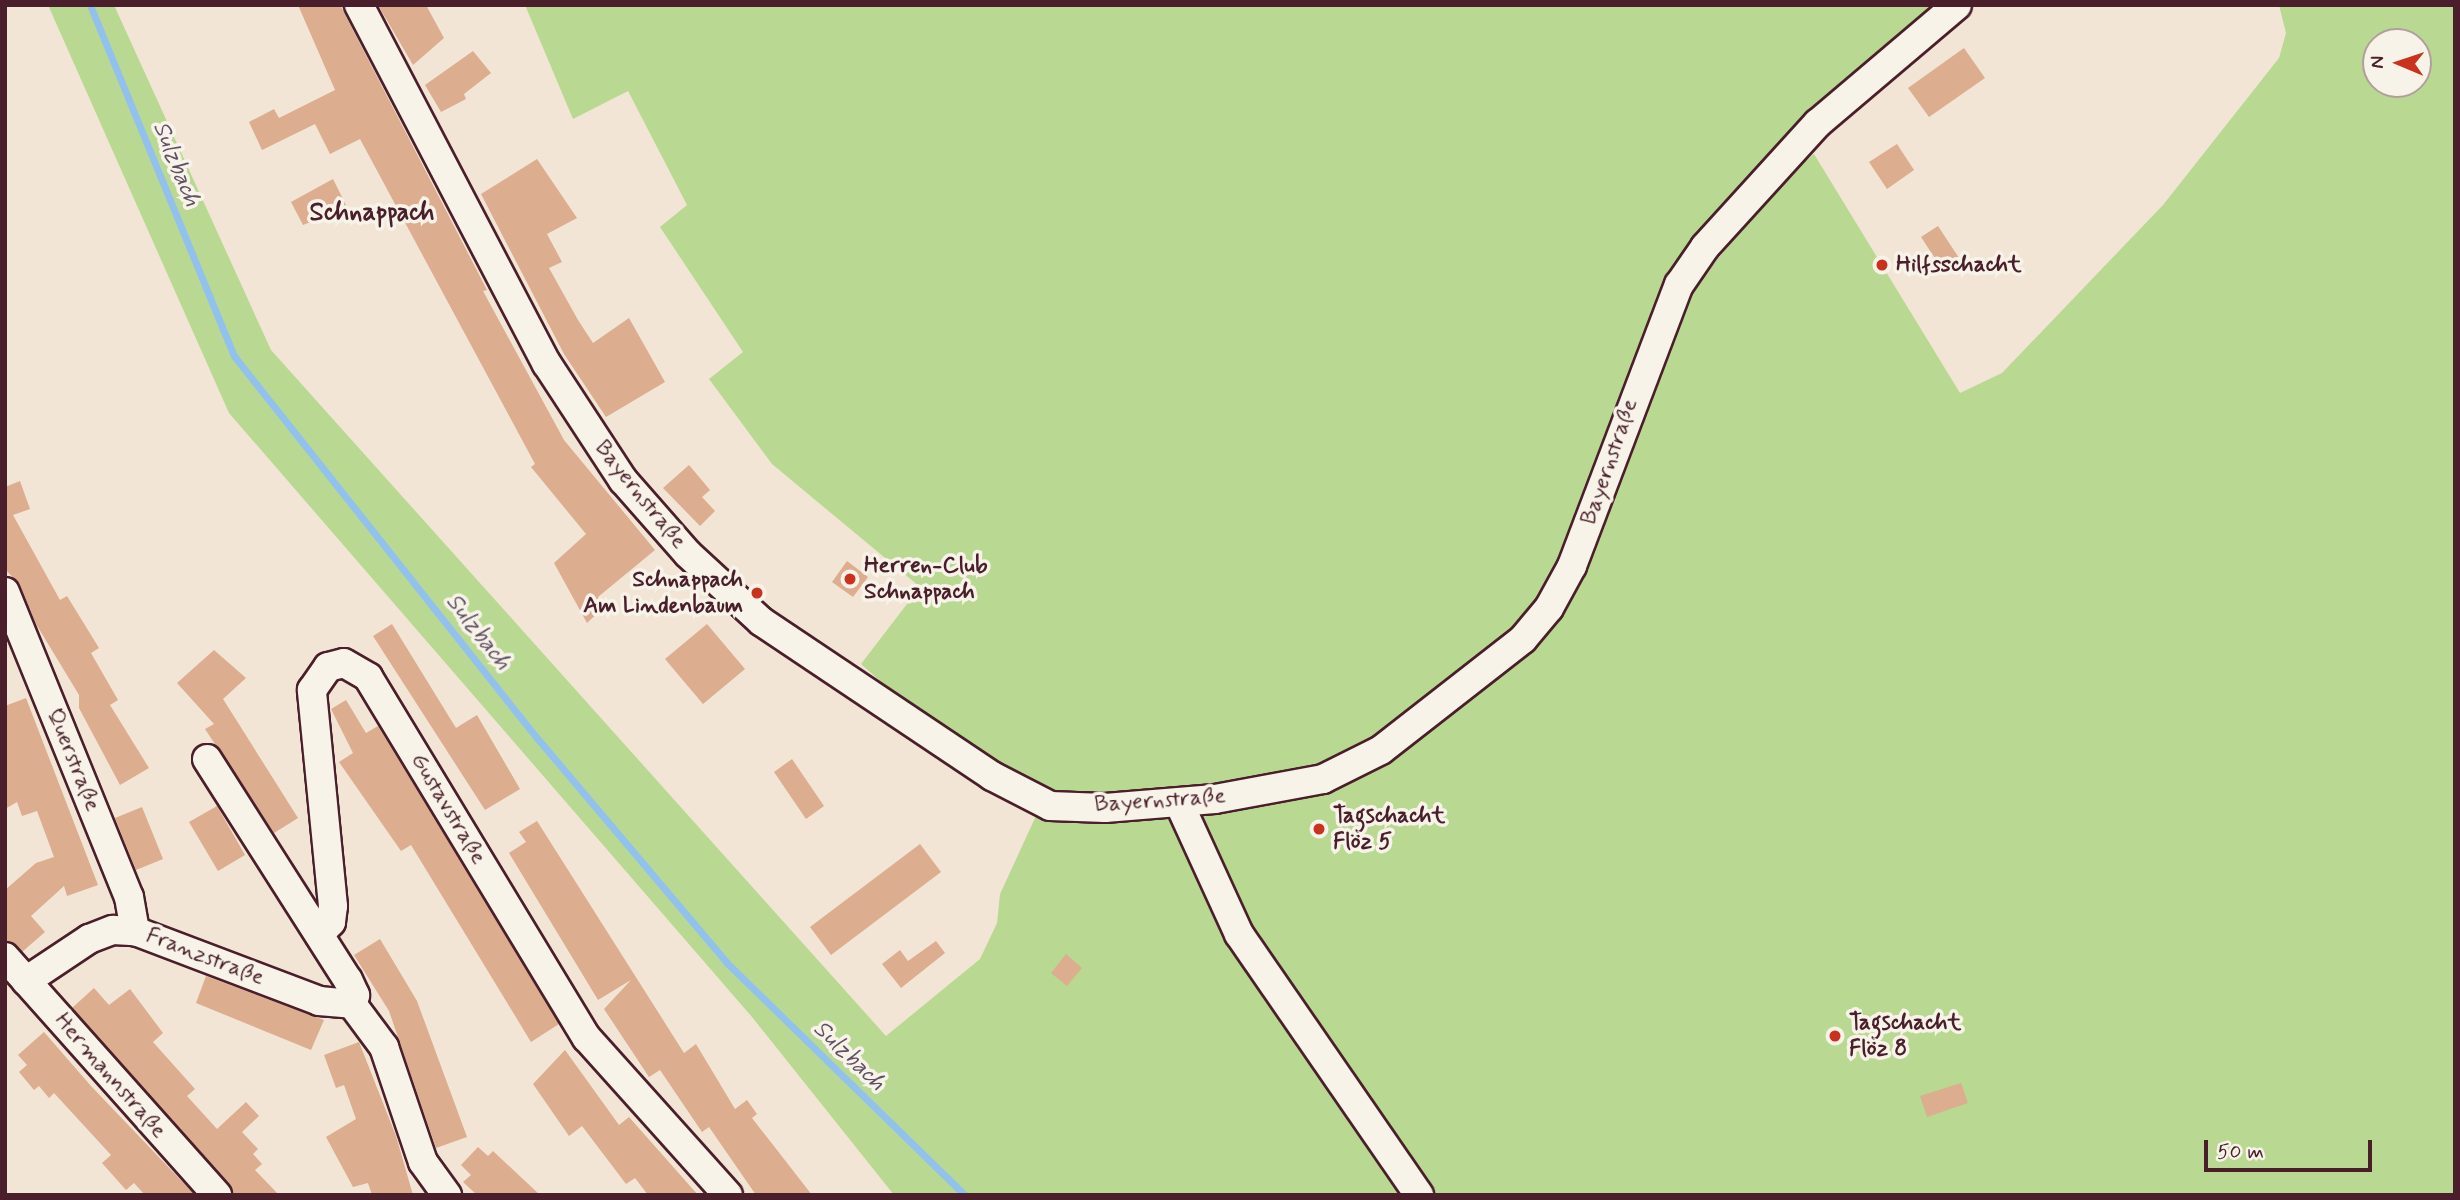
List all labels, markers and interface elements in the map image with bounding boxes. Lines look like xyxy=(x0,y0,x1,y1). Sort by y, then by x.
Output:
north arrow xyxy=(2362,28,2432,98)
text: N xyxy=(2365,56,2390,69)
water label: Sulzbach xyxy=(146,117,206,211)
district label: Schnappach xyxy=(309,198,435,230)
place label: Hilfsschacht xyxy=(1896,251,2022,279)
marker: Hilfsschacht xyxy=(1874,257,1890,273)
street label: Bayernstraße xyxy=(1576,395,1644,529)
street label: Bayernstraße xyxy=(588,435,692,555)
place label: Herren-Club Schnappach xyxy=(864,552,988,606)
place label: Schnappach Am Lindenbaum xyxy=(574,566,743,620)
marker: Herren-Club Schnappach xyxy=(842,571,858,587)
marker: Schnappach Am Lindenbaum xyxy=(749,585,765,601)
water label: Sulzbach xyxy=(439,588,517,676)
street label: Querstraße xyxy=(40,704,106,816)
street label: Gustavstraße xyxy=(404,748,492,870)
street label: Bayernstraße xyxy=(1093,783,1227,819)
place label: Tagschacht Flöz 5 xyxy=(1333,802,1445,856)
marker: Tagschacht Flöz 5 xyxy=(1311,821,1327,837)
street label: Franzstraße xyxy=(142,922,268,992)
street label: Hermannstraße xyxy=(48,1008,172,1144)
place label: Tagschacht Flöz 8 xyxy=(1849,1009,1961,1063)
water label: Sulzbach xyxy=(807,1015,891,1097)
marker: Tagschacht Flöz 8 xyxy=(1827,1028,1843,1044)
scale bar xyxy=(2208,1126,2376,1170)
text: 50 m xyxy=(2217,1138,2264,1166)

